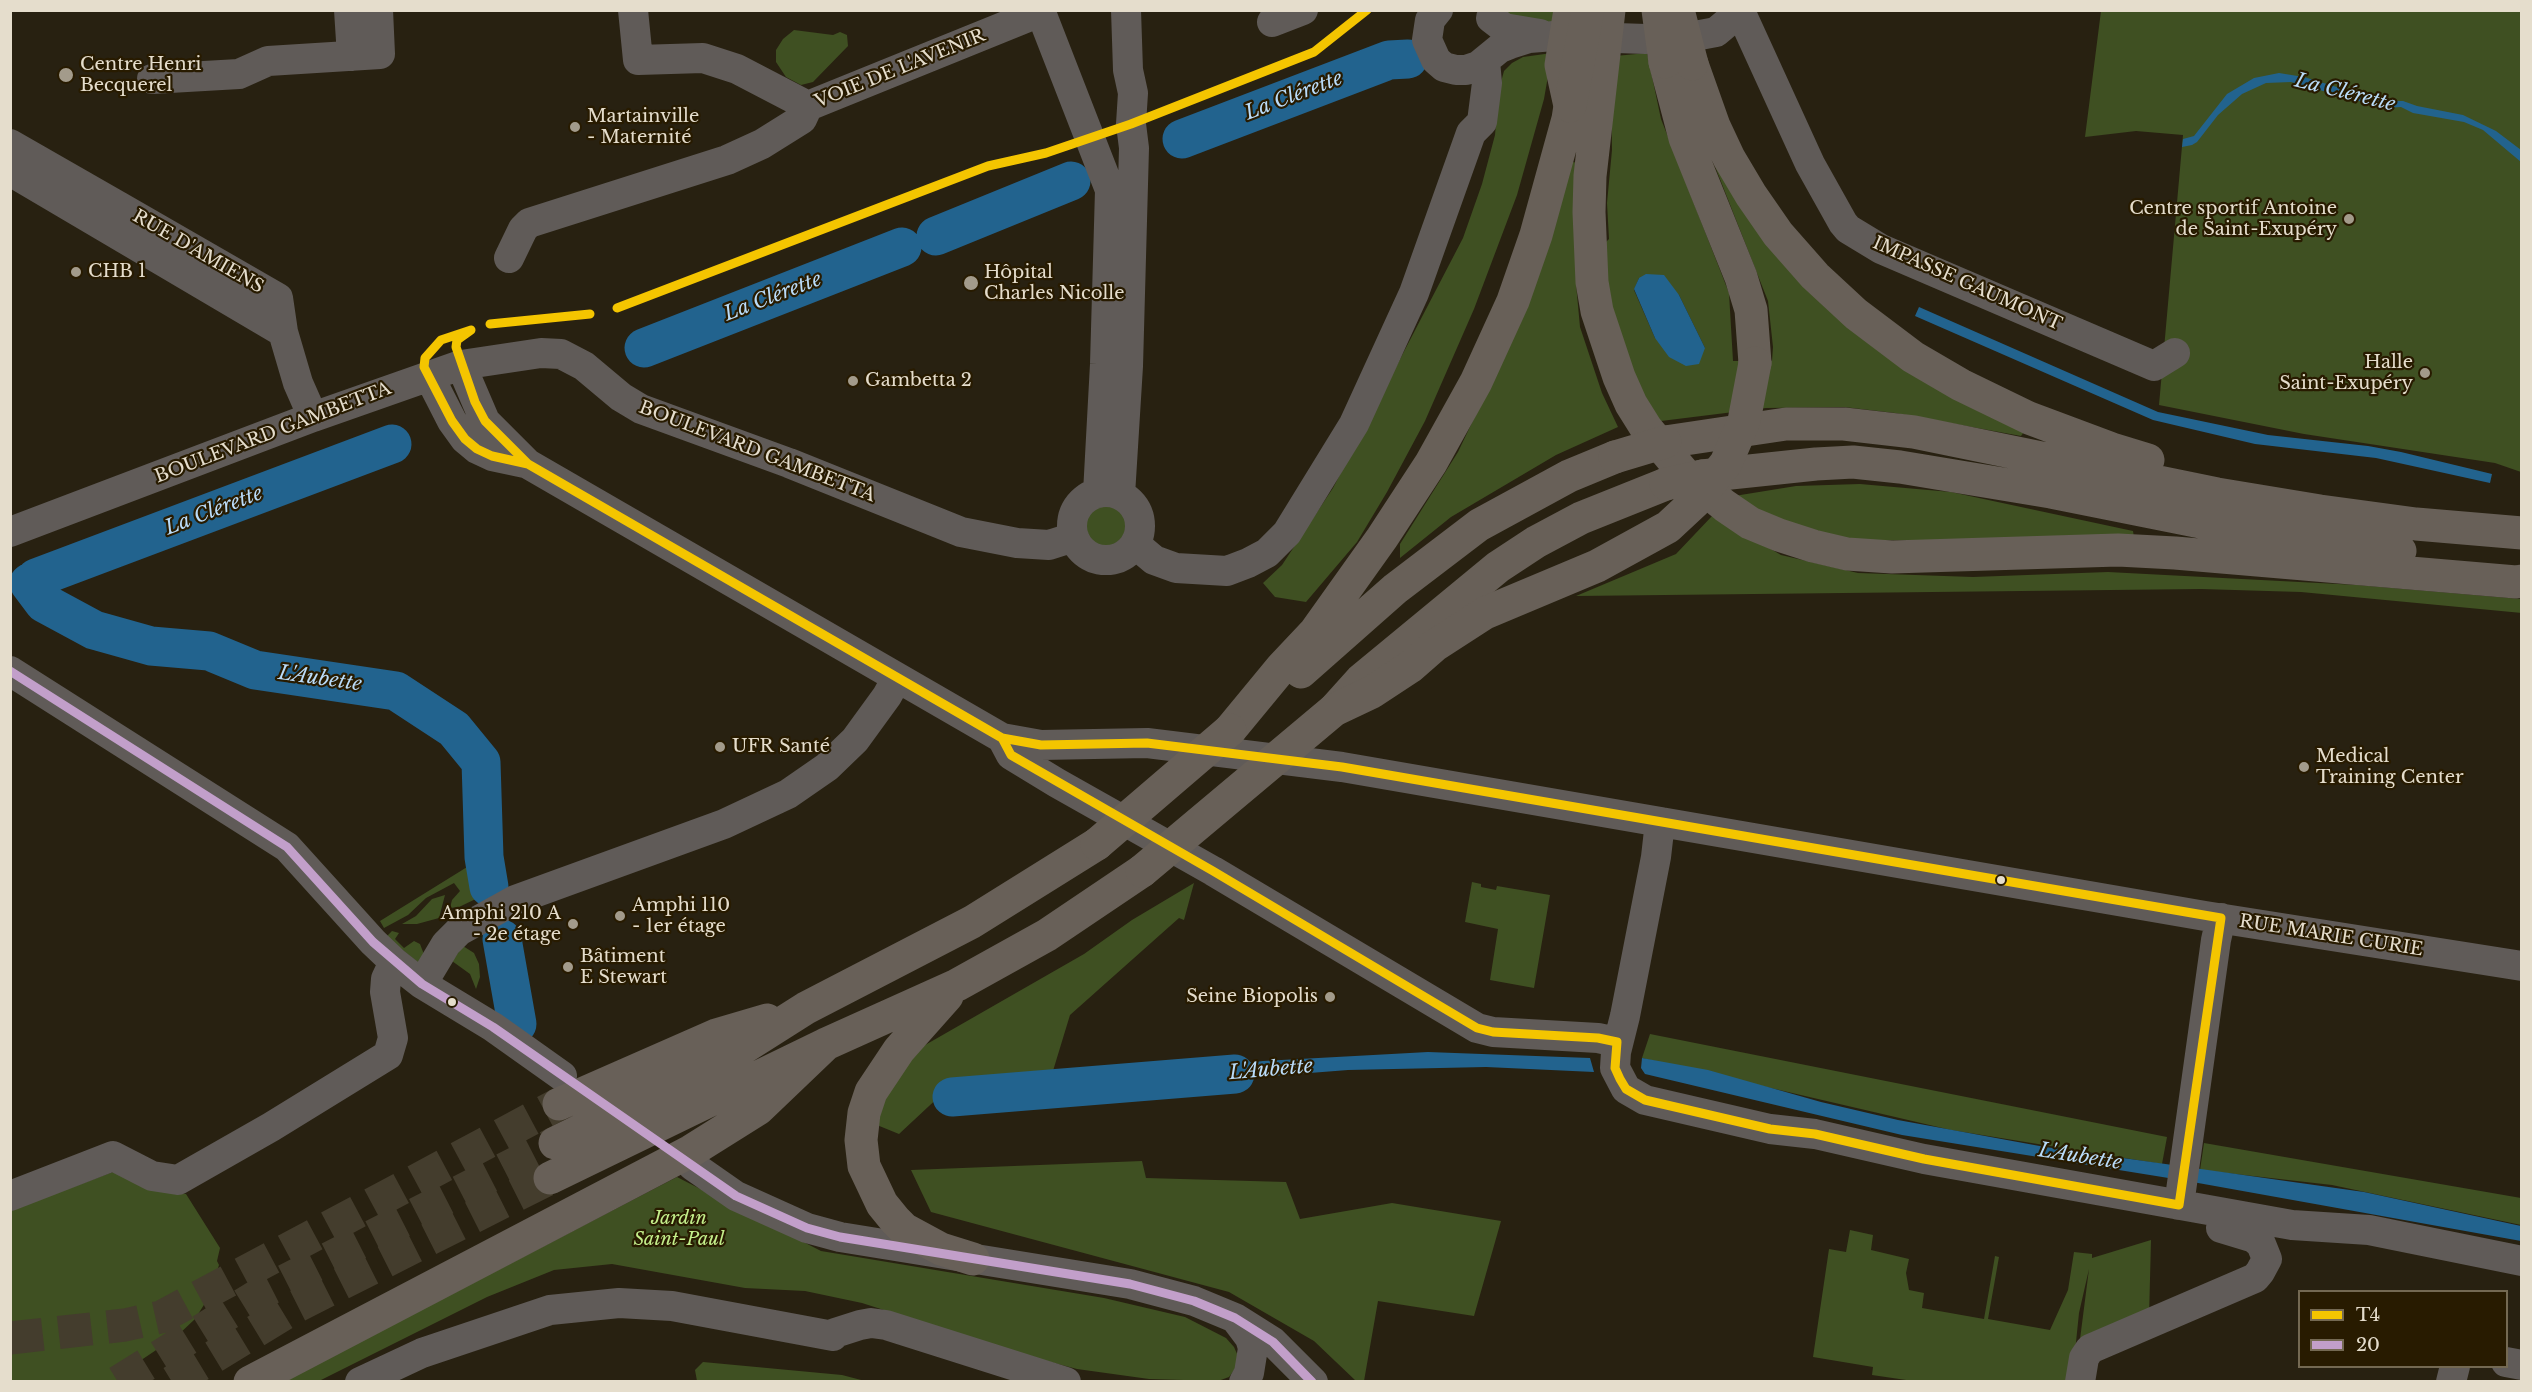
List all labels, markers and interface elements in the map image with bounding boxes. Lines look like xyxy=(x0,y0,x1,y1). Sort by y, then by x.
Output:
street label: VOIE DE L'AVENIR xyxy=(812,25,988,113)
place label: Centre Henri Becquerel xyxy=(80,54,201,97)
marker: Centre Henri Becquerel xyxy=(57,66,75,84)
water label: La Clérette xyxy=(1242,66,1346,126)
water label: La Clérette xyxy=(2292,69,2398,117)
place label: Martainville - Maternité xyxy=(587,106,699,148)
marker: Martainville - Maternité xyxy=(568,120,582,134)
place label: Centre sportif Antoine de Saint-Exupéry xyxy=(2129,198,2337,240)
street label: RUE D'AMIENS xyxy=(129,206,267,298)
marker: Centre sportif Antoine de Saint-Exupéry xyxy=(2342,212,2356,226)
street label: IMPASSE GAUMONT xyxy=(1869,232,2065,336)
place label: CHB 1 xyxy=(88,261,146,283)
place label: Hôpital Charles Nicolle xyxy=(984,262,1124,304)
marker: CHB 1 xyxy=(69,265,83,279)
water label: La Clérette xyxy=(721,267,825,327)
marker: Hôpital Charles Nicolle xyxy=(962,274,980,292)
place label: Halle Saint-Exupéry xyxy=(2279,352,2413,394)
marker: Halle Saint-Exupéry xyxy=(2418,366,2432,380)
place label: Gambetta 2 xyxy=(865,370,972,392)
marker: Gambetta 2 xyxy=(846,374,860,388)
street label: BOULEVARD GAMBETTA xyxy=(152,378,394,488)
street label: BOULEVARD GAMBETTA xyxy=(636,397,878,507)
water label: La Clérette xyxy=(162,481,266,541)
water label: L'Aubette xyxy=(277,661,363,697)
place label: UFR Santé xyxy=(732,736,830,758)
marker: UFR Santé xyxy=(713,740,727,754)
place label: Medical Training Center xyxy=(2316,746,2464,789)
marker: Medical Training Center xyxy=(2297,760,2311,774)
unlabelled marker xyxy=(1995,874,2007,886)
place label: Amphi 110 - 1er étage xyxy=(632,895,730,938)
place label: Amphi 210 A - 2e étage xyxy=(441,903,561,946)
marker: Amphi 110 - 1er étage xyxy=(613,909,627,923)
street label: RUE MARIE CURIE xyxy=(2238,911,2424,961)
marker: Amphi 210 A - 2e étage xyxy=(566,917,580,931)
place label: Bâtiment E Stewart xyxy=(580,946,667,988)
marker: Bâtiment E Stewart xyxy=(561,960,575,974)
place label: Seine Biopolis xyxy=(1186,986,1318,1008)
marker: Seine Biopolis xyxy=(1323,990,1337,1004)
unlabelled marker xyxy=(446,996,458,1008)
water label: L'Aubette xyxy=(1228,1054,1314,1086)
water label: L'Aubette xyxy=(2037,1139,2123,1175)
park label: Jardin Saint-Paul xyxy=(633,1208,725,1250)
legend xyxy=(2298,1290,2508,1368)
text: T4 xyxy=(2356,1304,2380,1326)
text: 20 xyxy=(2356,1334,2380,1356)

